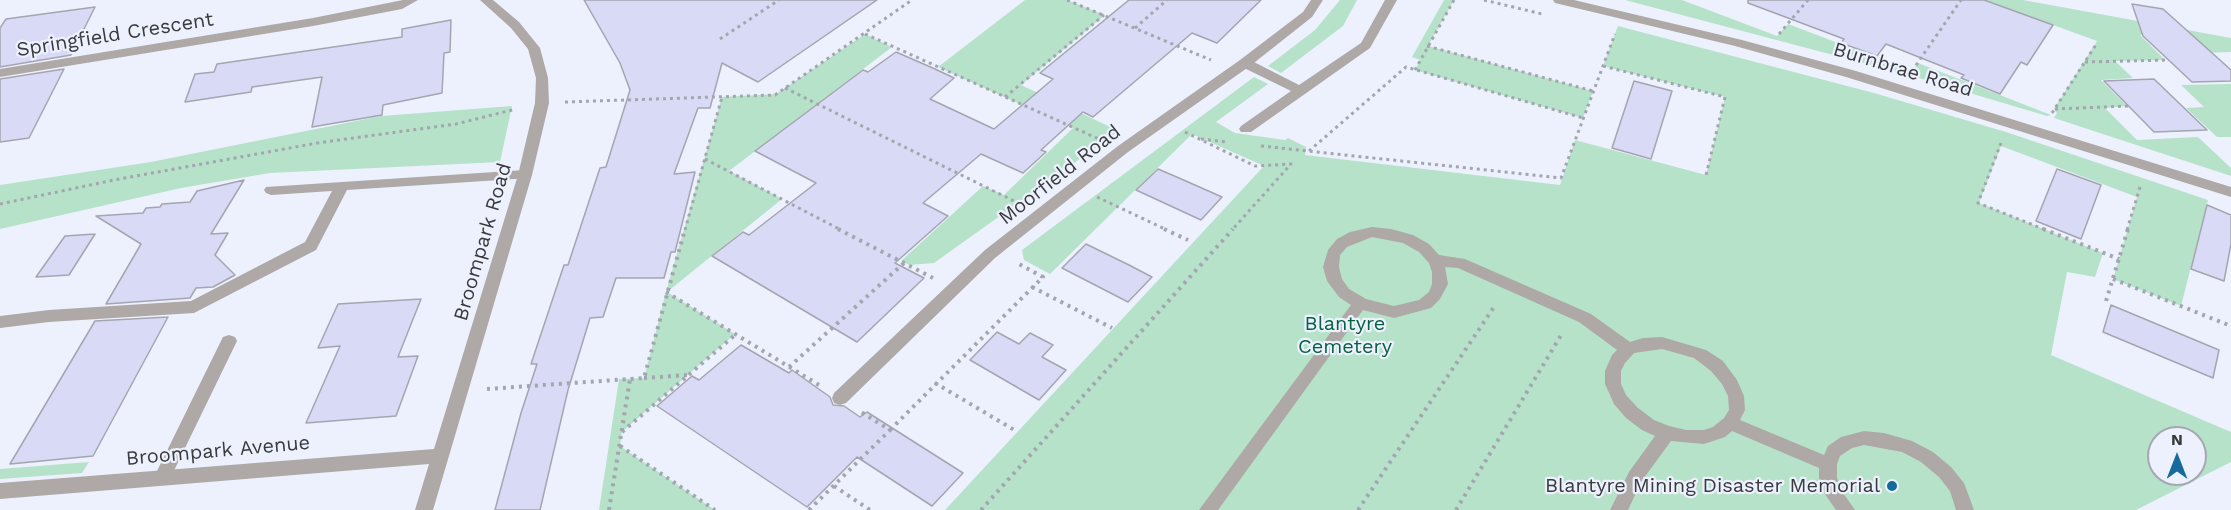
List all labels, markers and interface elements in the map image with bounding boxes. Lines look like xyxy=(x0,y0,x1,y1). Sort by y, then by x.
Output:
street label: Springfield Crescent xyxy=(15,8,215,62)
street label: Burnbrae Road xyxy=(1830,37,1976,103)
street label: Moorfield Road xyxy=(994,120,1126,230)
street label: Broompark Road xyxy=(449,160,517,324)
park label: Blantyre Cemetery xyxy=(1298,312,1392,359)
north arrow xyxy=(2147,426,2207,486)
text: N xyxy=(2171,430,2183,449)
street label: Broompark Avenue xyxy=(125,431,311,471)
place label: Blantyre Mining Disaster Memorial xyxy=(1545,474,1880,498)
marker: Blantyre Mining Disaster Memorial xyxy=(1885,479,1899,493)

